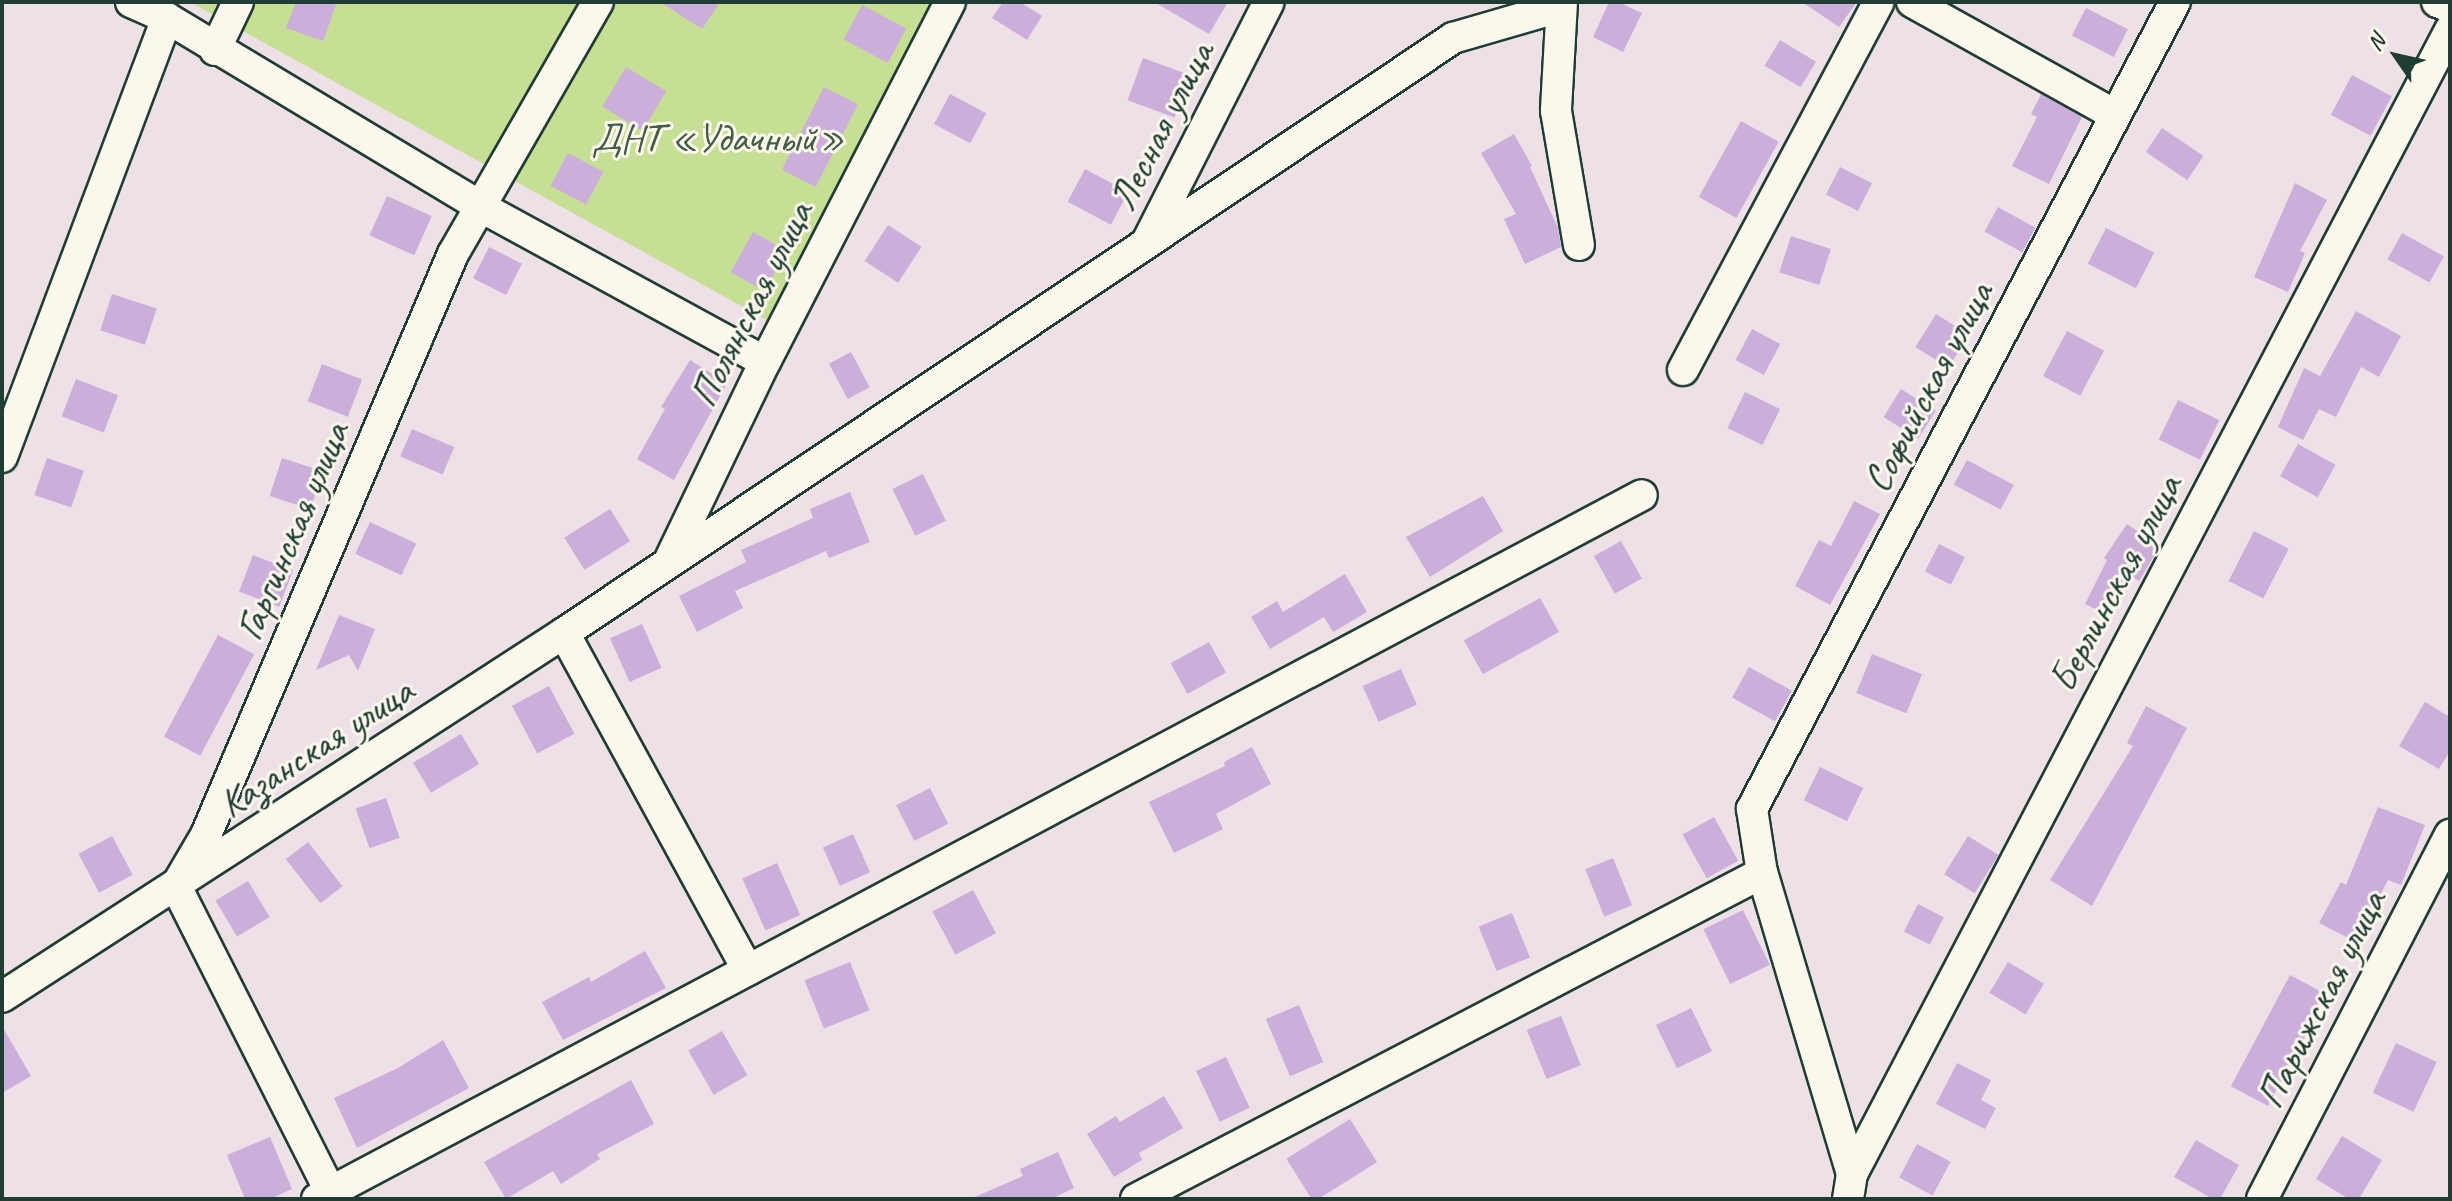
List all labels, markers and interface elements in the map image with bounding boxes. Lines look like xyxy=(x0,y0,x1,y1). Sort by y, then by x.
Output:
north arrow xyxy=(2356,16,2436,96)
text: N xyxy=(2361,29,2392,56)
street label: Лесная улица xyxy=(1098,34,1224,218)
park label: ДНТ «Удачный» xyxy=(591,114,845,162)
street label: Полянская улица xyxy=(678,192,824,416)
street label: Софийская улица xyxy=(1852,272,2004,502)
street label: Гаргинская улица xyxy=(224,414,360,648)
street label: Берлинская улица xyxy=(2037,466,2193,700)
street label: Казанская улица xyxy=(208,665,424,829)
street label: Парижская улица xyxy=(2245,880,2397,1118)

